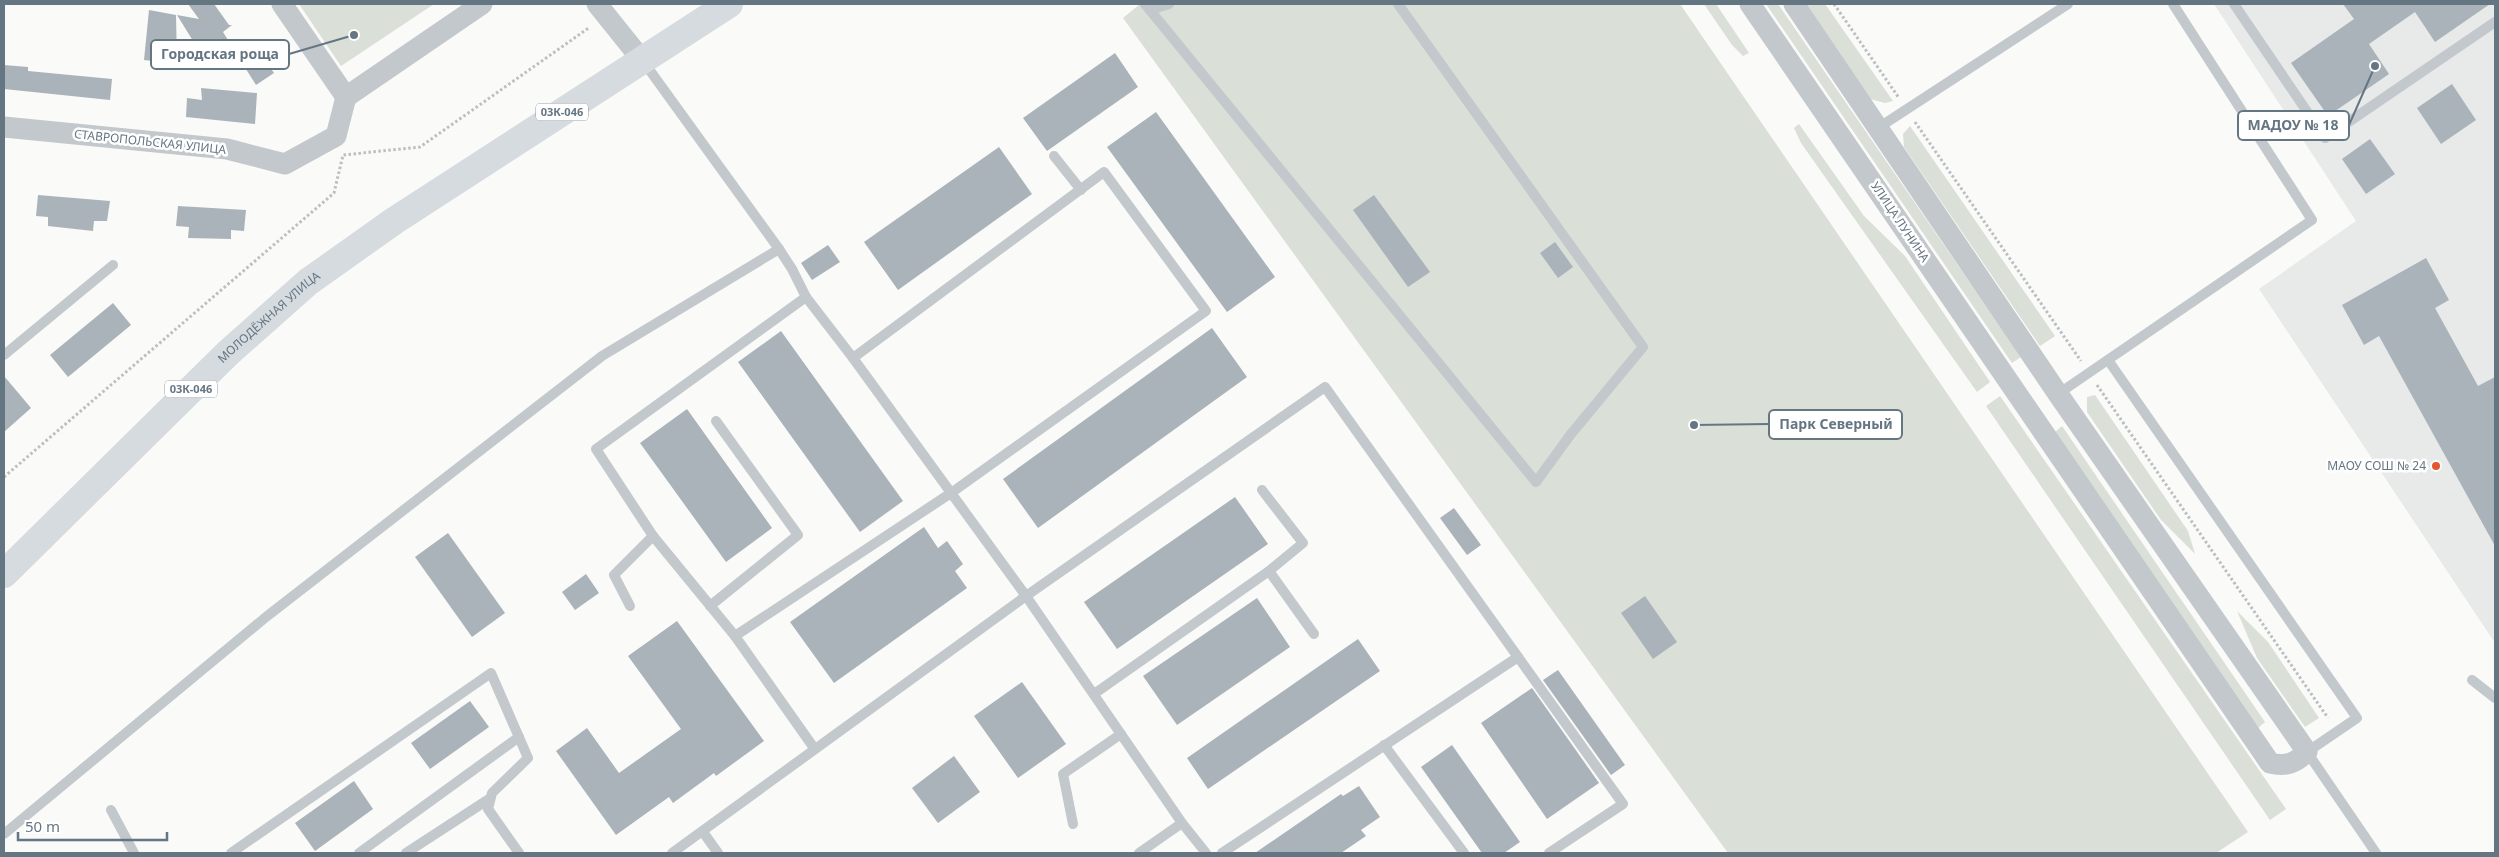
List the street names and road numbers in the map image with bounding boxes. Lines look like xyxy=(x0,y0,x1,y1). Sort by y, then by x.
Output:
road number: 03К-046 xyxy=(536,104,588,120)
street label: СТАВРОПОЛЬСКАЯ УЛИЦА xyxy=(73,125,227,158)
street label: УЛИЦА ЛУНИНА xyxy=(1867,178,1934,266)
street label: МОЛОДЁЖНАЯ УЛИЦА xyxy=(214,267,324,367)
road number: 03К-046 xyxy=(165,380,217,398)

